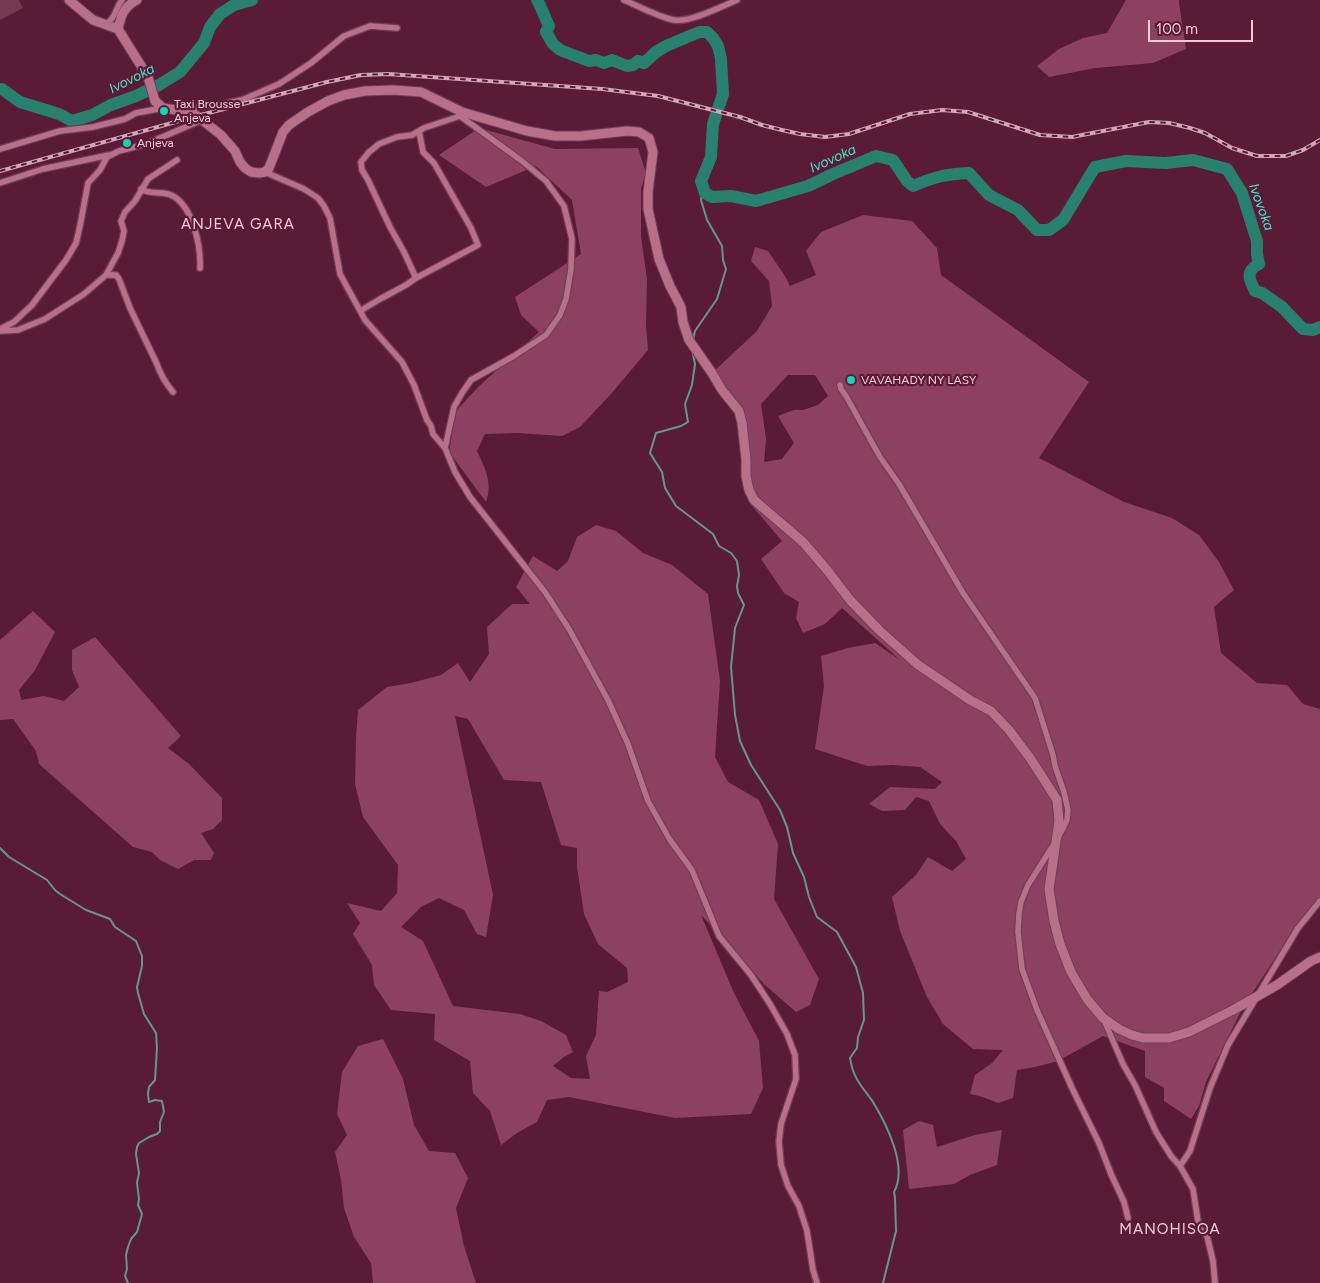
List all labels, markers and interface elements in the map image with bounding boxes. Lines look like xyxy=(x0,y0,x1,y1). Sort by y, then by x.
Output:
scale bar xyxy=(1150,10,1255,42)
text: 100 m xyxy=(1156,20,1198,38)
water label: Ivovoka xyxy=(106,60,158,98)
place label: Taxi Brousse Anjeva xyxy=(174,97,240,125)
marker: Taxi Brousse Anjeva xyxy=(158,105,170,117)
place label: Anjeva xyxy=(137,136,174,150)
marker: Anjeva xyxy=(121,137,133,149)
water label: Ivovoka xyxy=(807,141,859,177)
water label: Ivovoka xyxy=(1245,181,1277,233)
district label: ANJEVA GARA xyxy=(180,216,296,234)
place label: VAVAHADY NY LASY xyxy=(861,373,976,387)
marker: VAVAHADY NY LASY xyxy=(845,374,857,386)
district label: MANOHISOA xyxy=(1118,1221,1222,1239)

